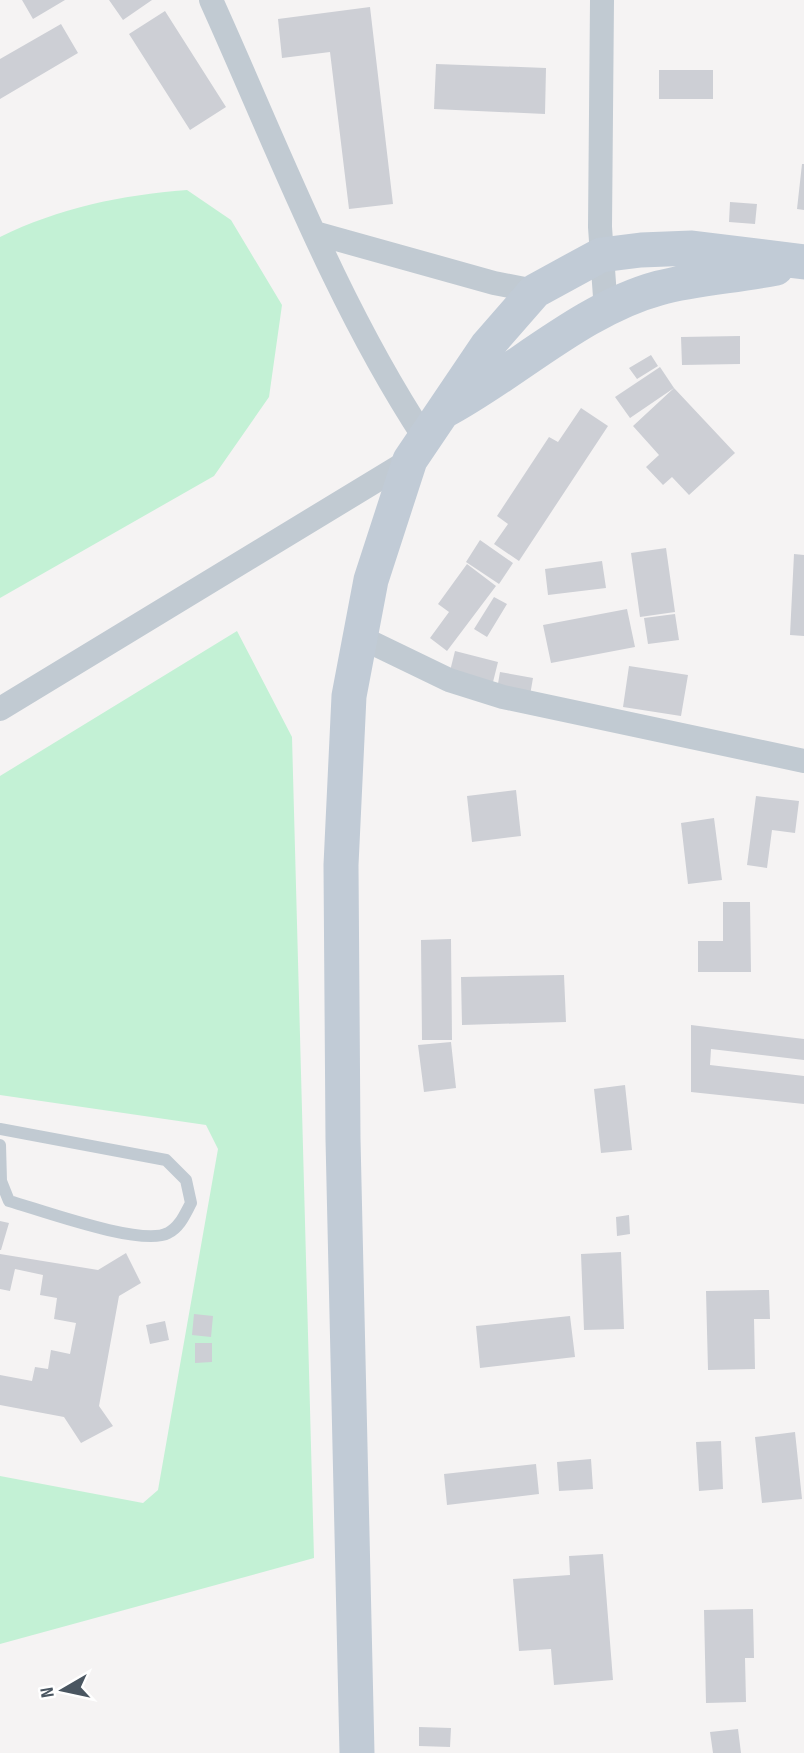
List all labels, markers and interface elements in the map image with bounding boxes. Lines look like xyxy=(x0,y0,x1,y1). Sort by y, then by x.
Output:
north arrow xyxy=(28,1655,98,1725)
text: N xyxy=(36,1686,60,1699)

